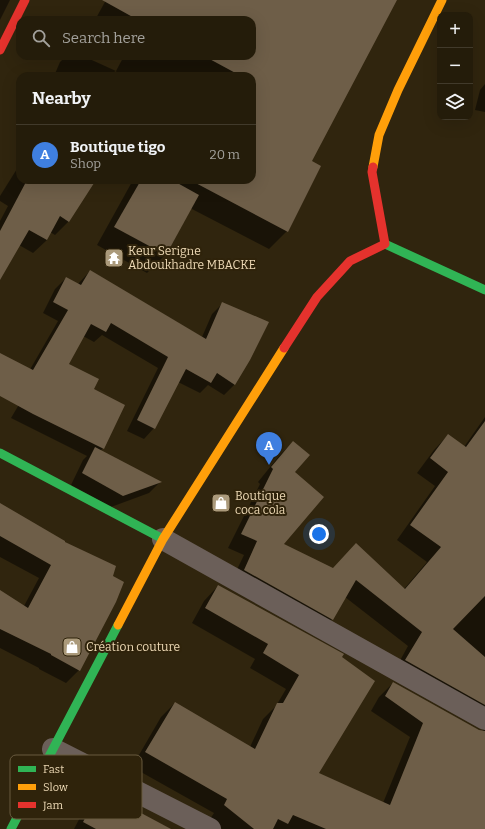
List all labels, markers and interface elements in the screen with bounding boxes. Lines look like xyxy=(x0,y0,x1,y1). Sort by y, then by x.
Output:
map controls xyxy=(437,12,473,120)
button: + xyxy=(437,12,473,48)
search box xyxy=(16,16,256,60)
icon: search xyxy=(30,27,52,49)
text: Search here xyxy=(62,29,145,47)
button: − xyxy=(437,48,473,84)
button: layers xyxy=(437,84,473,120)
text: Nearby xyxy=(32,88,91,109)
text: Boutique tigo xyxy=(70,138,165,156)
text: A xyxy=(40,147,50,162)
text: 20 m xyxy=(210,147,240,162)
text: Shop xyxy=(70,156,101,171)
place label: Keur Serigne Abdoukhadre MBACKE xyxy=(128,244,256,272)
temple icon: Keur Serigne Abdoukhadre MBACKE xyxy=(103,247,125,269)
pin: A xyxy=(256,432,282,465)
place label: Boutique coca cola xyxy=(235,489,286,517)
shop icon: Boutique coca cola xyxy=(210,492,232,514)
your location xyxy=(309,524,329,544)
shop icon: Création couture xyxy=(61,636,83,658)
place label: Création couture xyxy=(86,640,180,654)
legend xyxy=(10,755,142,819)
text: Fast xyxy=(43,763,64,776)
text: Slow xyxy=(43,781,68,794)
text: Jam xyxy=(42,799,63,812)

